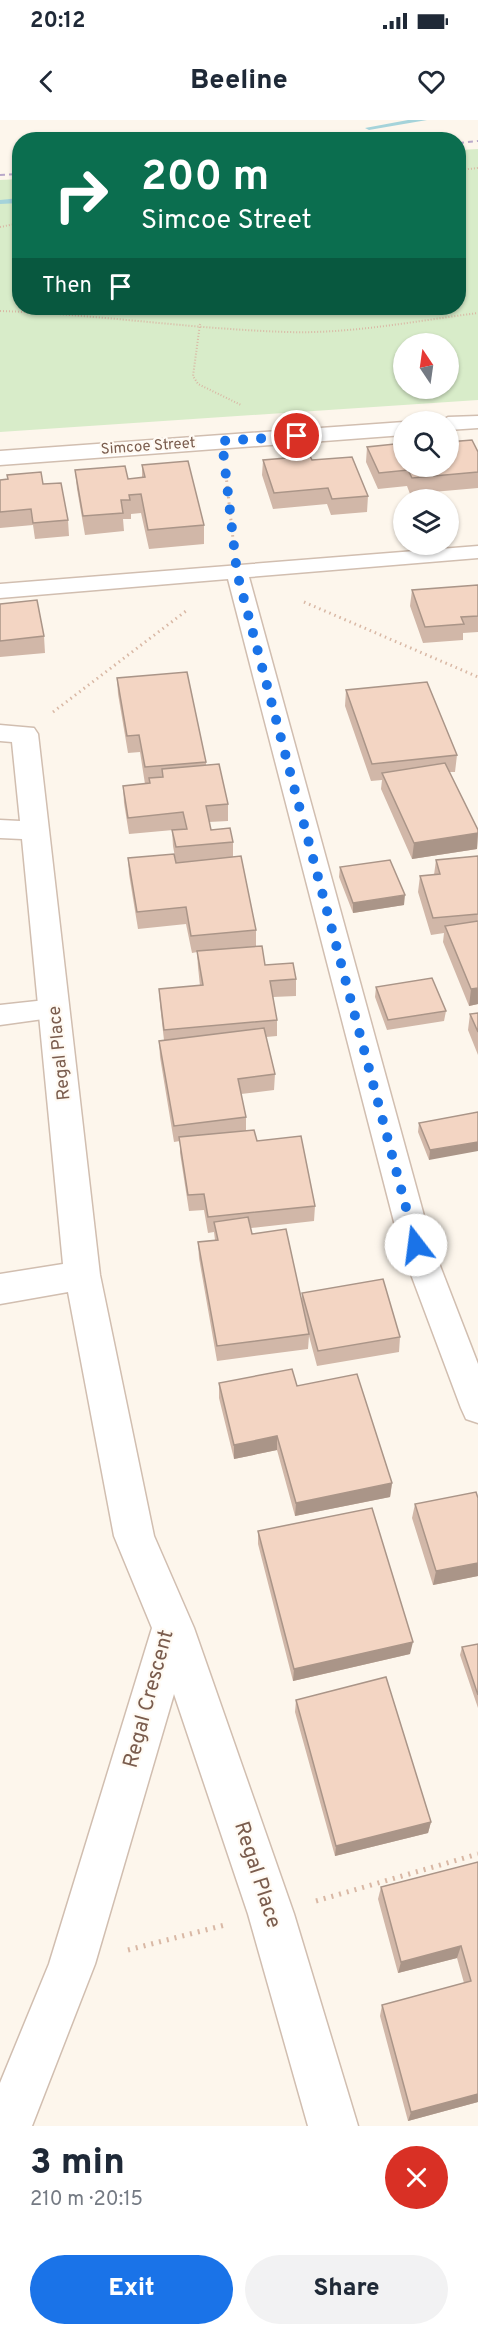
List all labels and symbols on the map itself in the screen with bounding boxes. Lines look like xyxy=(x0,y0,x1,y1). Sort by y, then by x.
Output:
north arrow xyxy=(393,333,459,399)
pin xyxy=(271,410,322,461)
street label: Simcoe Street xyxy=(100,434,196,460)
street label: Regal Place xyxy=(44,1005,76,1101)
position arrow xyxy=(384,1213,448,1277)
street label: Regal Crescent xyxy=(118,1627,180,1771)
street label: Regal Place xyxy=(227,1818,287,1932)

